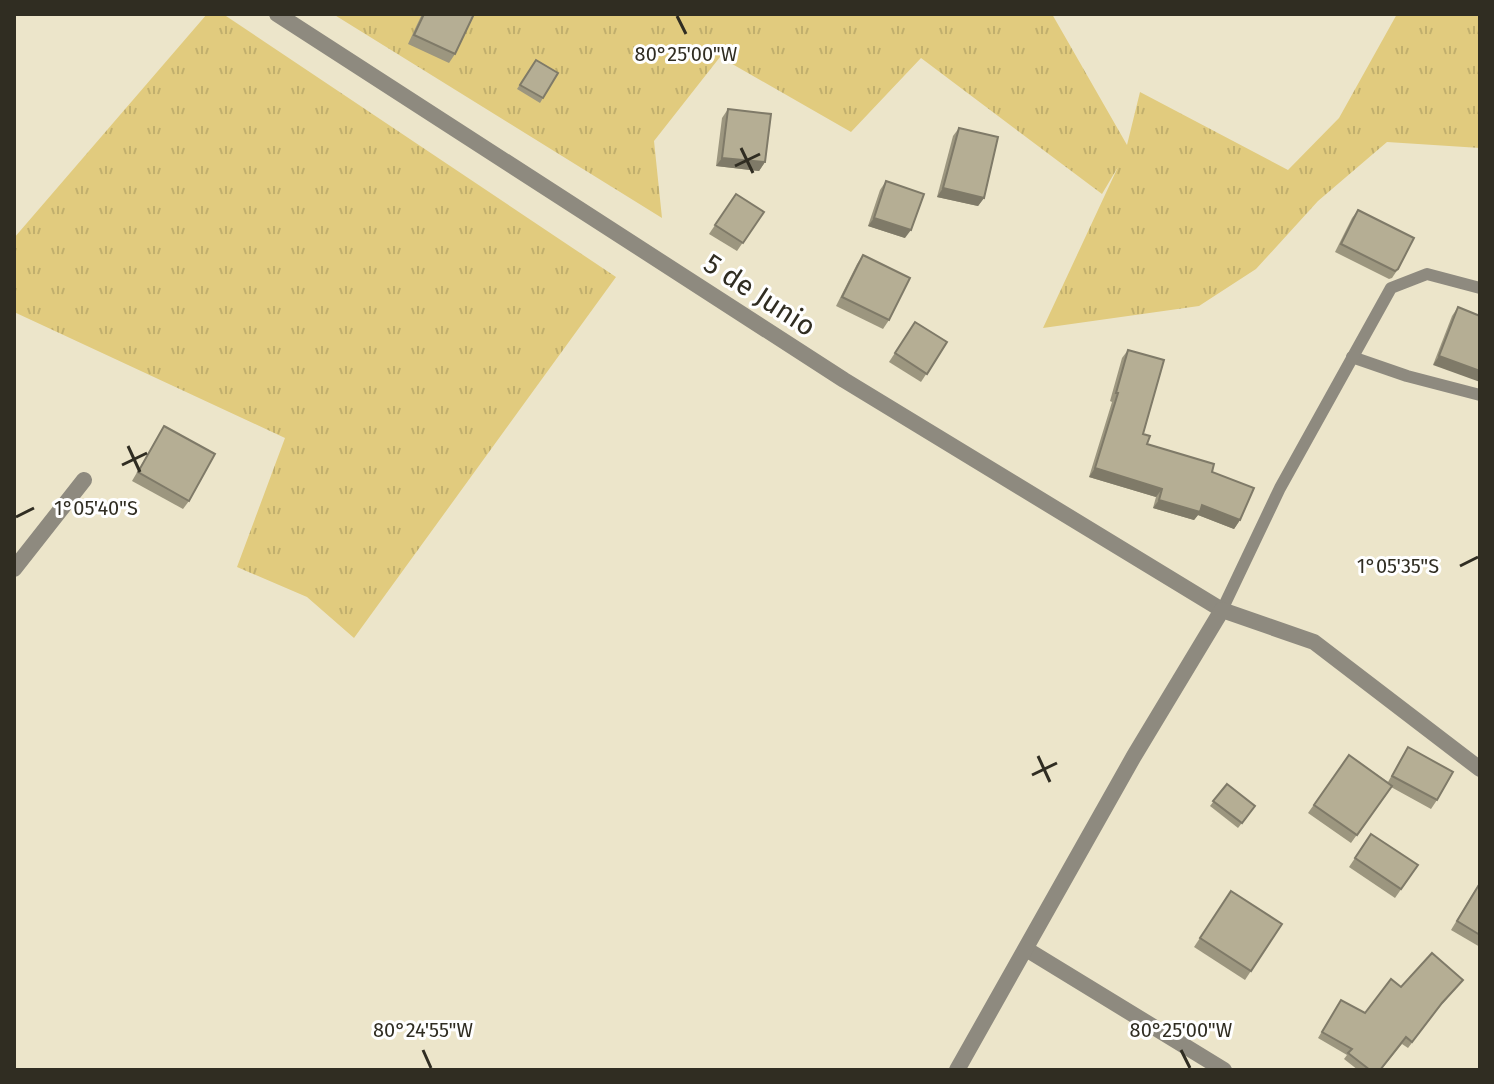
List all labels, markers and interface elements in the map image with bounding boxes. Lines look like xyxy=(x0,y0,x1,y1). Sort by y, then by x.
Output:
text: 80°25'00"W xyxy=(635,42,738,66)
street label: 5 de Junio xyxy=(698,247,822,343)
text: 1°05'40"S xyxy=(54,496,138,520)
text: 1°05'35"S xyxy=(1357,554,1439,578)
text: 80°24'55"W xyxy=(373,1018,473,1042)
text: 80°25'00"W xyxy=(1130,1018,1233,1042)

